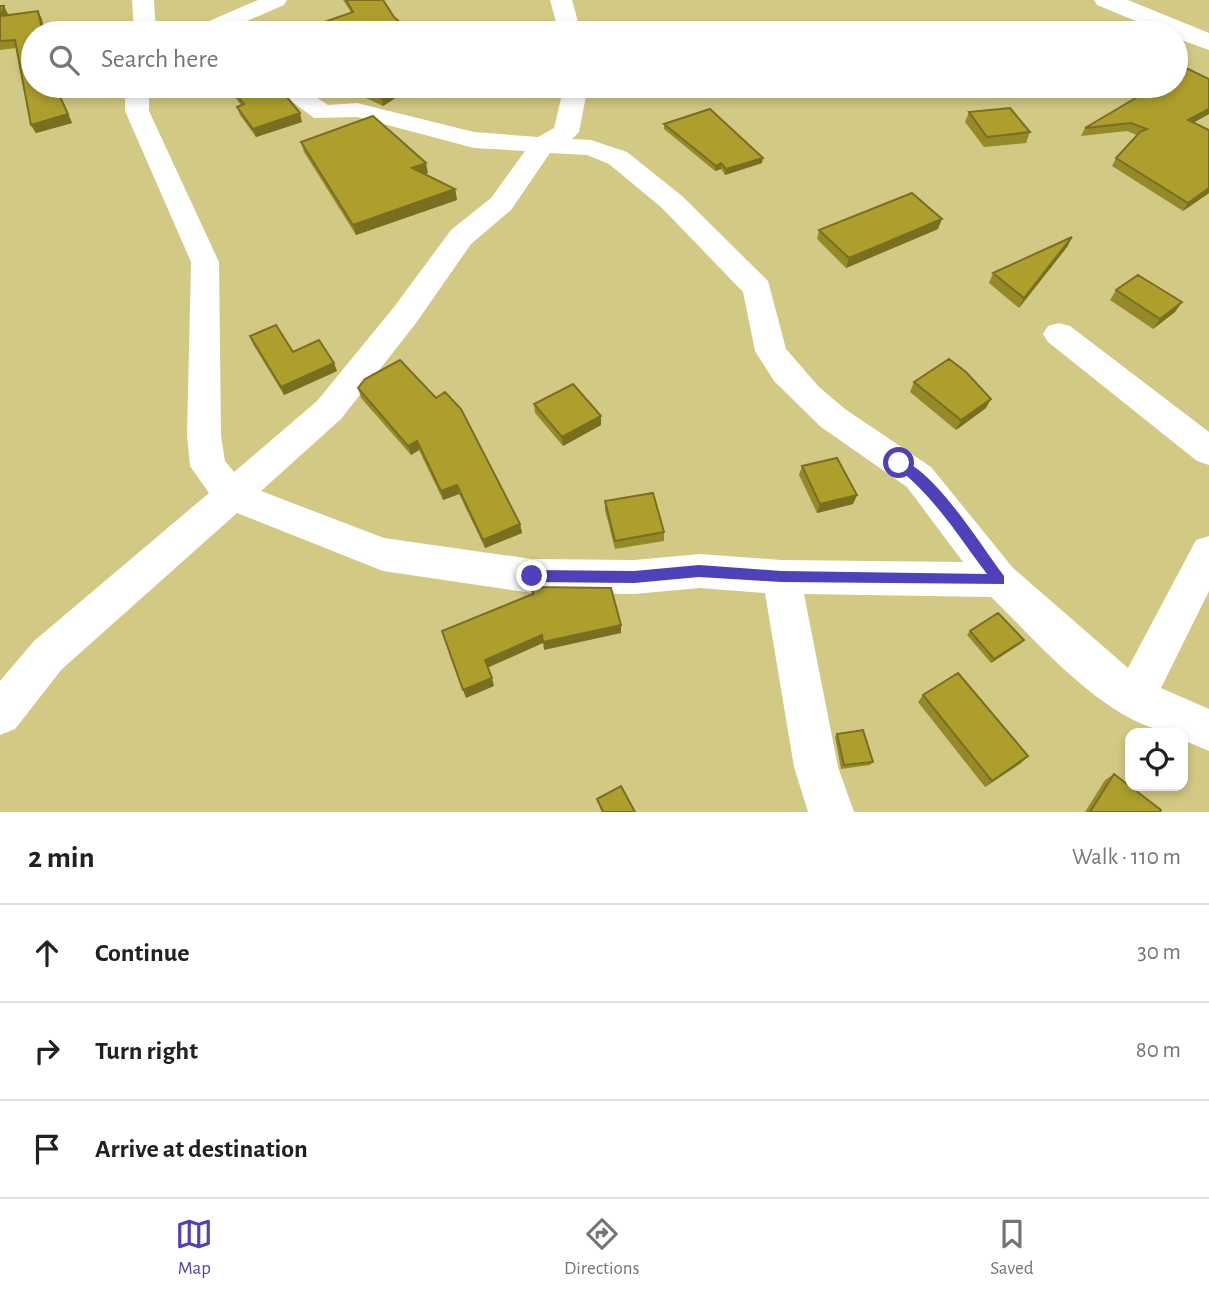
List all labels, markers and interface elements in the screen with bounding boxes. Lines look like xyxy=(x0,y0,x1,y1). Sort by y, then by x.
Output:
search box xyxy=(21,21,1188,98)
icon: search xyxy=(45,41,83,79)
text: Search here xyxy=(101,46,219,72)
route start xyxy=(883,447,914,478)
route end xyxy=(516,560,547,591)
map controls xyxy=(1125,728,1188,791)
button: locate xyxy=(1125,728,1188,791)
text: 2 min xyxy=(28,843,95,873)
text: Walk · 110 m xyxy=(1072,846,1181,869)
icon: ahead xyxy=(28,934,66,972)
text: Continue xyxy=(95,940,190,966)
text: 30 m xyxy=(1137,941,1181,964)
icon: right xyxy=(28,1032,66,1070)
text: Turn right xyxy=(95,1038,198,1064)
text: 80 m xyxy=(1136,1039,1181,1062)
icon: arrive xyxy=(28,1130,66,1168)
text: Arrive at destination xyxy=(95,1136,308,1162)
tab: Map xyxy=(175,1215,213,1280)
tab: Directions xyxy=(564,1215,640,1280)
tab: Saved xyxy=(990,1215,1034,1280)

